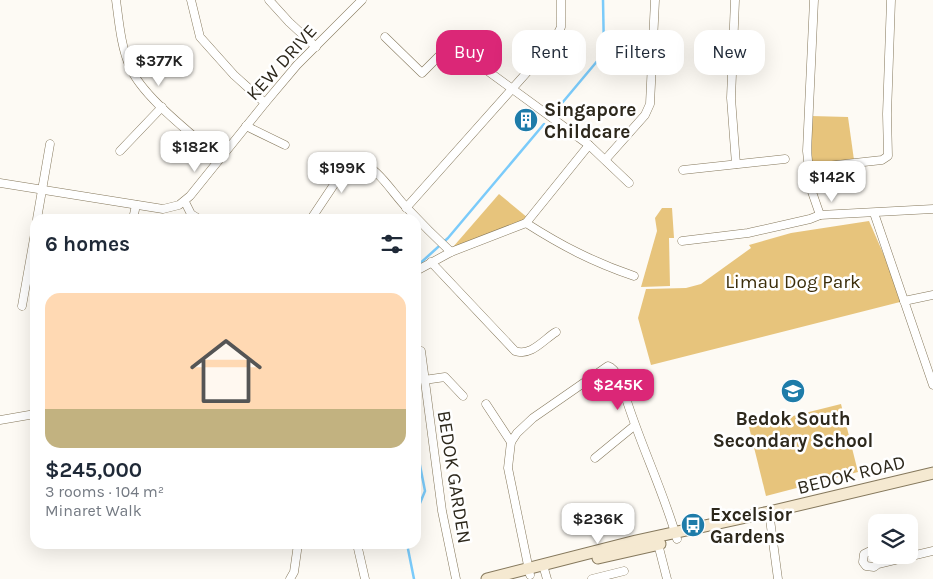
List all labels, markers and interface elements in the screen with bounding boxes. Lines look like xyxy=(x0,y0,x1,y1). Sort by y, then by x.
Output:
street label: KEW DRIVE xyxy=(242,20,322,105)
chip: Buy xyxy=(436,30,502,75)
chip: Rent xyxy=(512,30,586,75)
chip: Filters xyxy=(596,30,684,75)
chip: New xyxy=(694,30,765,75)
pin: $377K xyxy=(124,44,194,87)
text: $377K xyxy=(135,51,183,70)
place label: Singapore Childcare xyxy=(544,99,636,143)
building icon: Singapore Childcare xyxy=(513,107,539,133)
pin: $182K xyxy=(160,130,230,173)
text: $182K xyxy=(171,137,219,156)
pin: $199K xyxy=(307,152,377,194)
text: $199K xyxy=(319,158,365,177)
pin: $142K xyxy=(797,160,867,203)
text: $142K xyxy=(809,167,855,186)
icon: filters xyxy=(378,230,406,258)
text: 6 homes xyxy=(45,232,130,256)
park label: Limau Dog Park xyxy=(725,271,861,293)
icon: home xyxy=(181,326,271,416)
pin: $245K xyxy=(583,368,653,411)
text: $245K xyxy=(593,375,643,394)
school or university icon: Bedok South Secondary School xyxy=(780,378,806,404)
place label: Bedok South Secondary School xyxy=(713,408,873,452)
street label: BEDOK GARDEN xyxy=(433,409,475,545)
street label: BEDOK ROAD xyxy=(795,451,908,499)
text: $245,000 xyxy=(45,458,142,482)
text: 3 rooms · 104 m² xyxy=(45,482,164,501)
text: Minaret Walk xyxy=(45,501,142,520)
pin: $236K xyxy=(563,502,633,545)
place label: Excelsior Gardens xyxy=(710,504,793,548)
text: $236K xyxy=(573,509,623,528)
bus stop icon: Excelsior Gardens xyxy=(680,512,706,538)
map controls xyxy=(868,514,918,564)
button: layers xyxy=(868,514,918,564)

